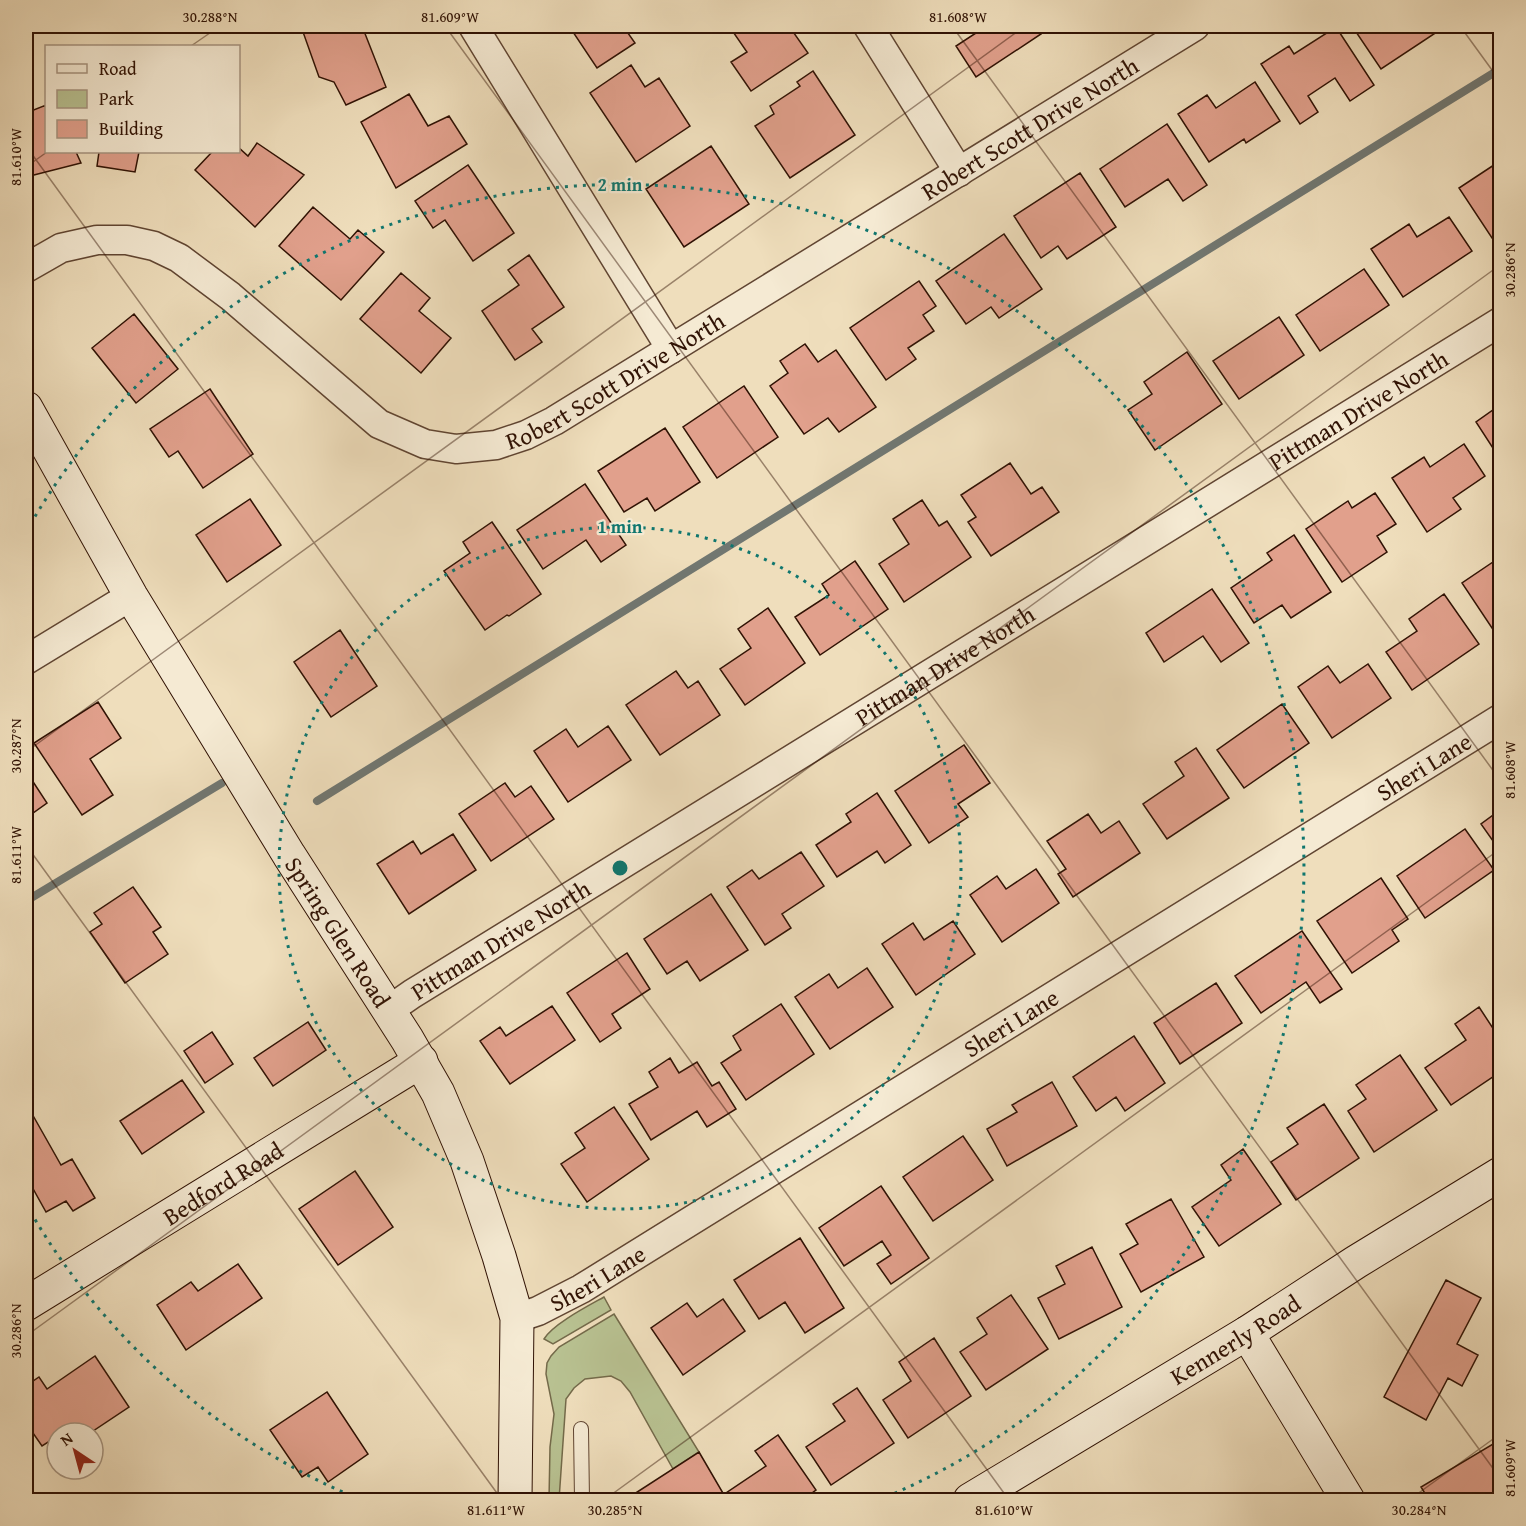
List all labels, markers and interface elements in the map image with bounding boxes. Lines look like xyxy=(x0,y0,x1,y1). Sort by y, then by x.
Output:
text: 30.288°N xyxy=(183,6,238,27)
text: 81.609°W xyxy=(421,6,479,27)
text: 81.608°W xyxy=(929,6,987,27)
legend xyxy=(45,45,240,153)
street label: Robert Scott Drive North xyxy=(914,47,1145,208)
text: Road xyxy=(99,55,137,82)
text: Park xyxy=(99,85,135,112)
text: Building xyxy=(99,115,163,142)
text: 81.610°W xyxy=(5,128,26,186)
text: 2 min xyxy=(598,171,643,198)
text: 30.286°N xyxy=(1499,242,1520,297)
street label: Robert Scott Drive North xyxy=(501,302,732,458)
street label: Pittman Drive North xyxy=(1262,341,1455,479)
text: 1 min xyxy=(598,513,643,540)
street label: Pittman Drive North xyxy=(848,596,1042,734)
text: 30.287°N xyxy=(5,718,26,773)
street label: Sheri Lane xyxy=(1369,723,1478,809)
text: 81.608°W xyxy=(1499,741,1520,799)
text: 81.611°W xyxy=(5,826,26,884)
street label: Spring Glen Road xyxy=(277,849,400,1014)
centre of rings xyxy=(610,858,630,878)
street label: Pittman Drive North xyxy=(404,870,597,1008)
street label: Sheri Lane xyxy=(956,980,1065,1065)
street label: Bedford Road xyxy=(156,1132,290,1233)
street label: Sheri Lane xyxy=(543,1236,652,1320)
street label: Kennerly Road xyxy=(1163,1285,1307,1393)
text: 30.286°N xyxy=(5,1303,26,1358)
north arrow xyxy=(45,1421,105,1481)
text: N xyxy=(55,1426,78,1452)
text: 81.609°W xyxy=(1499,1439,1520,1497)
text: 81.611°W xyxy=(467,1499,525,1520)
text: 30.285°N xyxy=(588,1499,643,1520)
text: 81.610°W xyxy=(975,1499,1033,1520)
text: 30.284°N xyxy=(1392,1499,1447,1520)

